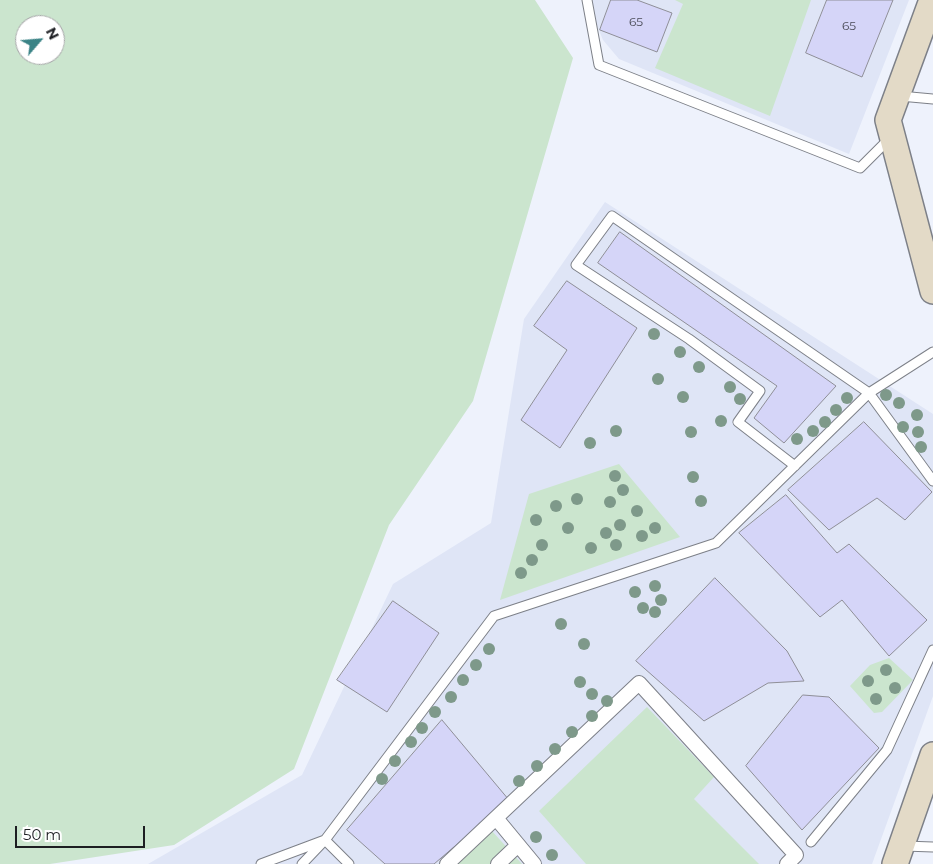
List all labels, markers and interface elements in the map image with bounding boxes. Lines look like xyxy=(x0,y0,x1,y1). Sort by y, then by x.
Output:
north arrow xyxy=(15,15,65,65)
house number: 65 xyxy=(629,15,643,29)
house number: 65 xyxy=(842,19,856,33)
text: N xyxy=(42,25,63,43)
scale bar xyxy=(18,816,148,848)
text: 50 m xyxy=(23,825,61,844)

